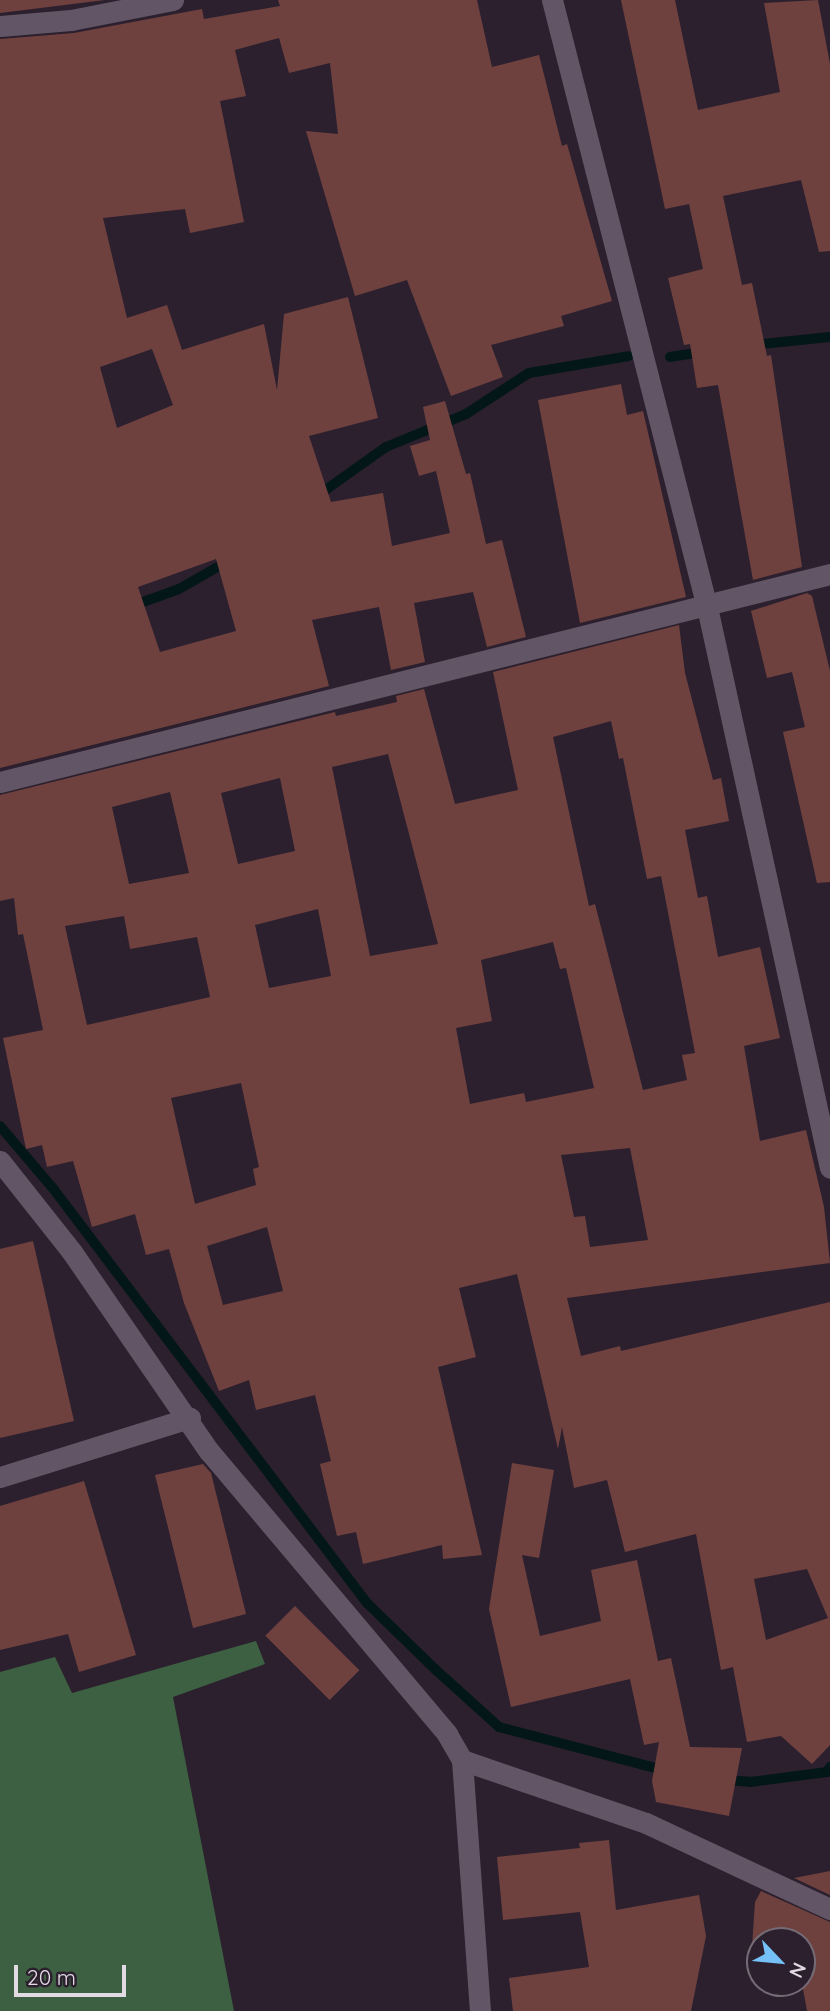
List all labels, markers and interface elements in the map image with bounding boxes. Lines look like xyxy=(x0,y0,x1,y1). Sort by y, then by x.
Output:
north arrow xyxy=(746,1927,816,1997)
scale bar xyxy=(18,1952,130,1996)
text: N xyxy=(784,1959,812,1982)
text: 20 m xyxy=(27,1964,76,1990)

